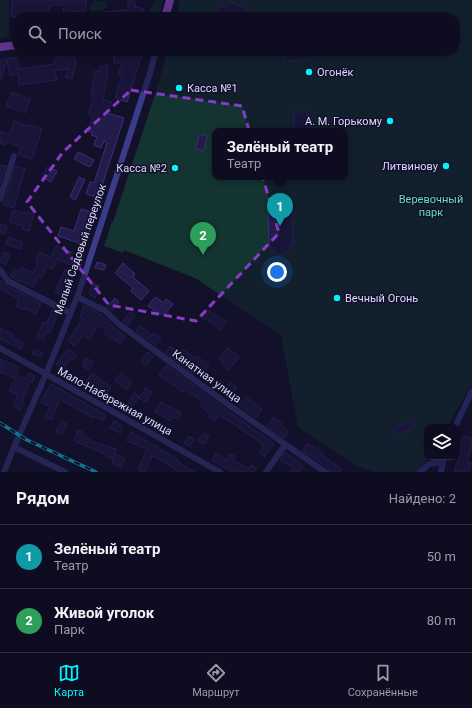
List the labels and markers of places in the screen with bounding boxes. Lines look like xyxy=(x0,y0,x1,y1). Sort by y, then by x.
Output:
place label: Огонёк xyxy=(317,66,354,79)
marker: Огонёк xyxy=(304,67,314,77)
place label: Касса №1 xyxy=(187,82,238,95)
marker: Касса №1 xyxy=(174,83,184,93)
place label: А. М. Горькому xyxy=(305,115,383,128)
marker: А. М. Горькому xyxy=(385,116,395,126)
place label: Литвинову xyxy=(382,160,439,173)
marker: Литвинову xyxy=(441,161,451,171)
place label: Касса №2 xyxy=(116,162,167,175)
marker: Касса №2 xyxy=(170,163,180,173)
pin: 1 xyxy=(267,193,293,226)
pin: 2 xyxy=(190,222,216,255)
place label: Вечный Огонь xyxy=(345,292,418,305)
marker: Вечный Огонь xyxy=(332,293,342,303)

